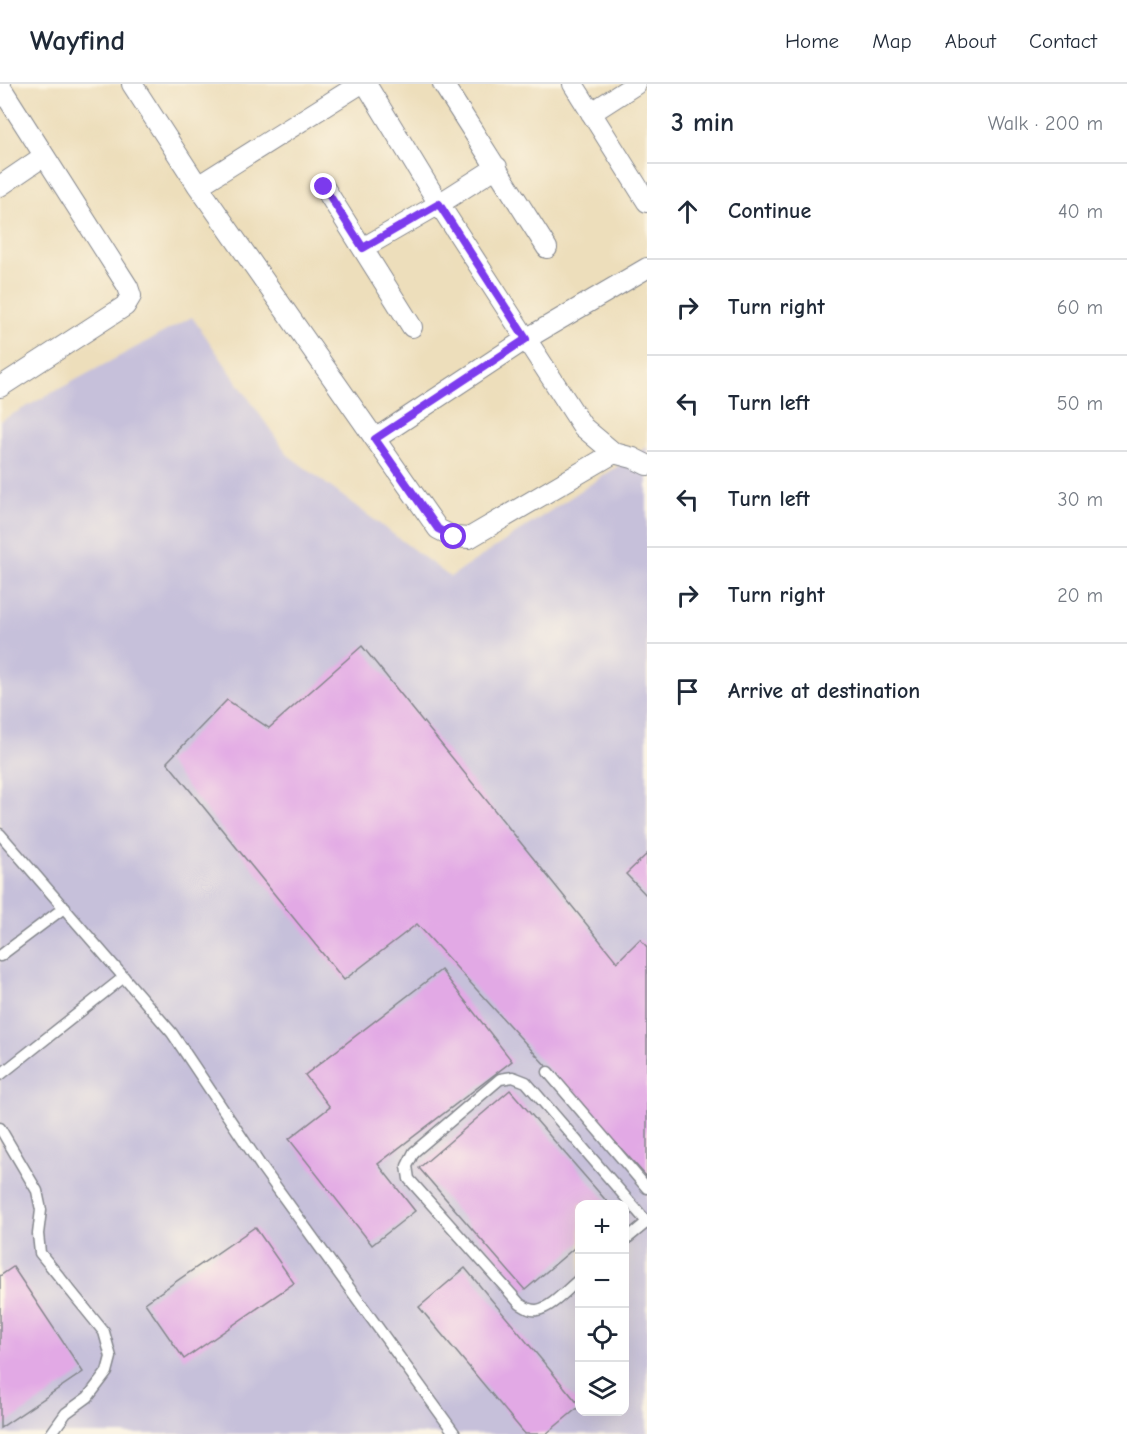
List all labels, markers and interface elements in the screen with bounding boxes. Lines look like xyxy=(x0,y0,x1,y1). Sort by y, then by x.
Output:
text: Wayfind xyxy=(30,25,125,57)
text: Home xyxy=(785,29,839,53)
text: Map xyxy=(872,29,912,53)
text: About xyxy=(945,29,996,53)
text: Contact xyxy=(1029,29,1097,53)
text: 3 min xyxy=(671,108,734,138)
text: Walk · 200 m xyxy=(988,112,1103,135)
route end xyxy=(310,173,336,199)
icon: ahead xyxy=(671,195,704,228)
text: Continue xyxy=(728,198,811,224)
text: 40 m xyxy=(1058,200,1103,223)
icon: right xyxy=(671,291,704,324)
text: Turn right xyxy=(728,294,825,320)
text: 60 m xyxy=(1057,296,1103,319)
icon: left xyxy=(671,387,704,420)
text: Turn left xyxy=(728,390,810,416)
text: 50 m xyxy=(1057,392,1103,415)
icon: left xyxy=(671,483,704,516)
text: Turn left xyxy=(728,486,810,512)
text: 30 m xyxy=(1057,488,1103,511)
route start xyxy=(440,523,466,549)
icon: right xyxy=(671,579,704,612)
text: Turn right xyxy=(728,582,825,608)
text: 20 m xyxy=(1057,584,1103,607)
icon: arrive xyxy=(671,675,704,708)
text: Arrive at destination xyxy=(728,678,920,704)
map controls xyxy=(575,1200,629,1416)
button: + xyxy=(575,1200,629,1254)
button: − xyxy=(575,1254,629,1308)
button: locate xyxy=(575,1308,629,1362)
button: layers xyxy=(575,1362,629,1416)

